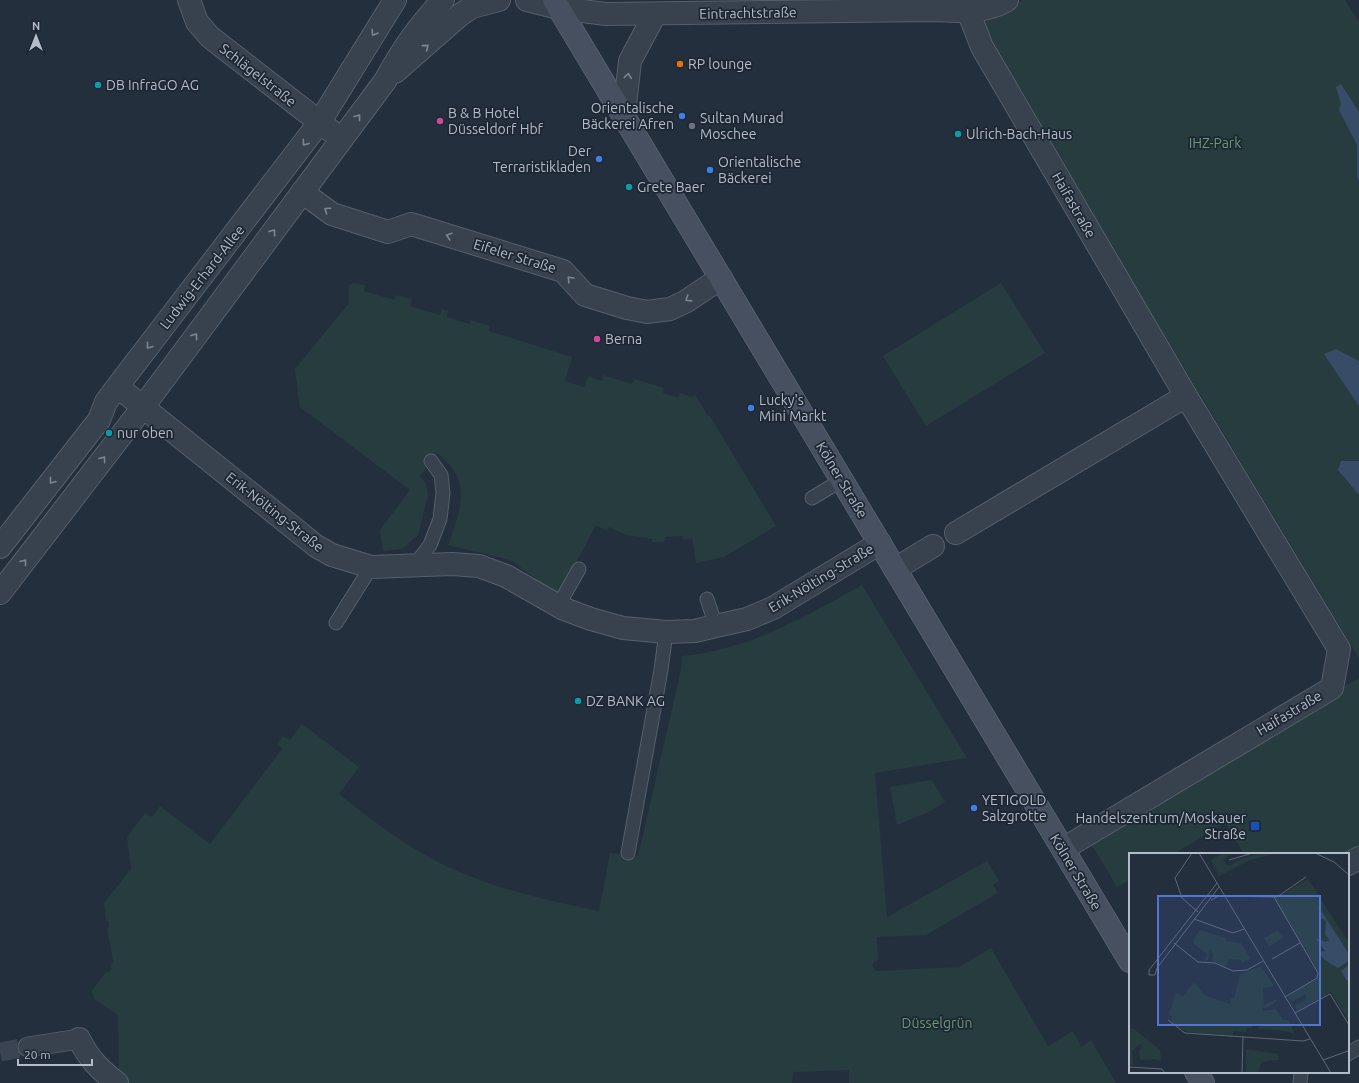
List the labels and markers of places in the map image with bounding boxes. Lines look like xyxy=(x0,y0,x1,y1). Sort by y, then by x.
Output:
place label: RP lounge xyxy=(688,56,752,72)
marker: RP lounge xyxy=(675,59,685,69)
place label: DB InfraGO AG xyxy=(106,77,199,93)
marker: DB InfraGO AG xyxy=(93,80,103,90)
place label: Orientalische Bäckerei Afren xyxy=(582,100,674,132)
place label: B & B Hotel Düsseldorf Hbf xyxy=(448,105,544,137)
place label: Sultan Murad Moschee xyxy=(700,110,784,142)
marker: Orientalische Bäckerei Afren xyxy=(677,111,687,121)
marker: B & B Hotel Düsseldorf Hbf xyxy=(435,116,445,126)
marker: Sultan Murad Moschee xyxy=(687,121,697,131)
place label: Ulrich-Bach-Haus xyxy=(966,126,1072,142)
marker: Ulrich-Bach-Haus xyxy=(953,129,963,139)
place label: Der Terraristikladen xyxy=(493,143,592,175)
marker: Der Terraristikladen xyxy=(594,154,604,164)
place label: Orientalische Bäckerei xyxy=(718,154,801,186)
marker: Orientalische Bäckerei xyxy=(705,165,715,175)
place label: Grete Baer xyxy=(637,179,706,195)
marker: Grete Baer xyxy=(624,182,634,192)
place label: Berna xyxy=(605,331,642,347)
marker: Berna xyxy=(592,334,602,344)
place label: Lucky's Mini Markt xyxy=(759,392,827,424)
marker: Lucky's Mini Markt xyxy=(746,403,756,413)
place label: nur oben xyxy=(117,425,174,441)
marker: nur oben xyxy=(104,428,114,438)
place label: DZ BANK AG xyxy=(586,693,665,709)
marker: DZ BANK AG xyxy=(573,696,583,706)
place label: YETIGOLD Salzgrotte xyxy=(982,792,1047,824)
marker: YETIGOLD Salzgrotte xyxy=(969,803,979,813)
place label: Handelszentrum/Moskauer Straße xyxy=(1076,810,1247,842)
marker: Handelszentrum/Moskauer Straße xyxy=(1249,820,1261,832)

